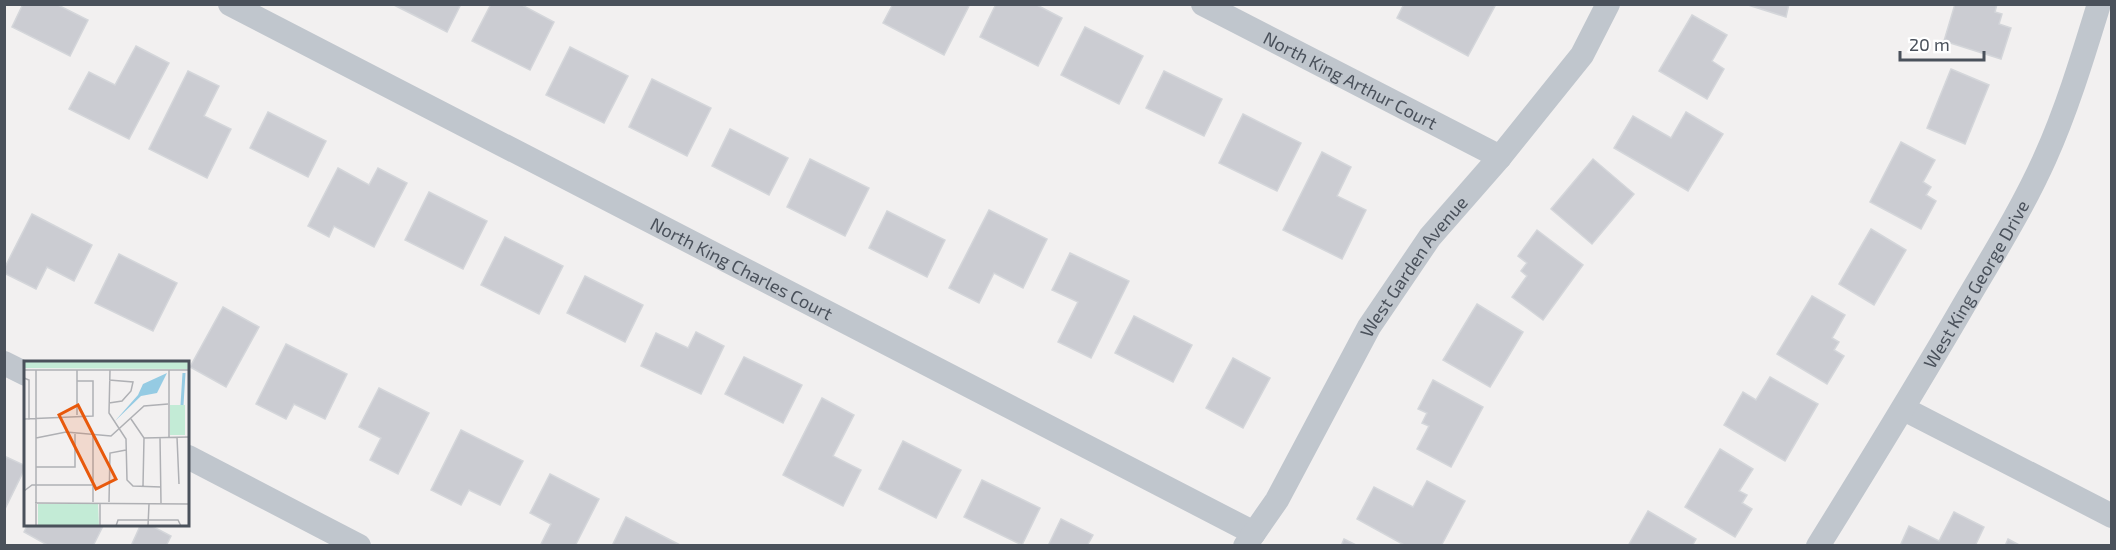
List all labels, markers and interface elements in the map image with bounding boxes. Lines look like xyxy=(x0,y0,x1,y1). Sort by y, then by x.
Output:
scale bar xyxy=(1900,24,1984,62)
street label: North King Arthur Court xyxy=(1260,26,1441,134)
text: 20 m xyxy=(1909,33,1950,55)
street label: West Garden Avenue xyxy=(1355,191,1472,341)
street label: West King George Drive xyxy=(1918,196,2033,372)
street label: North King Charles Court xyxy=(647,212,837,325)
inset map xyxy=(24,361,189,526)

